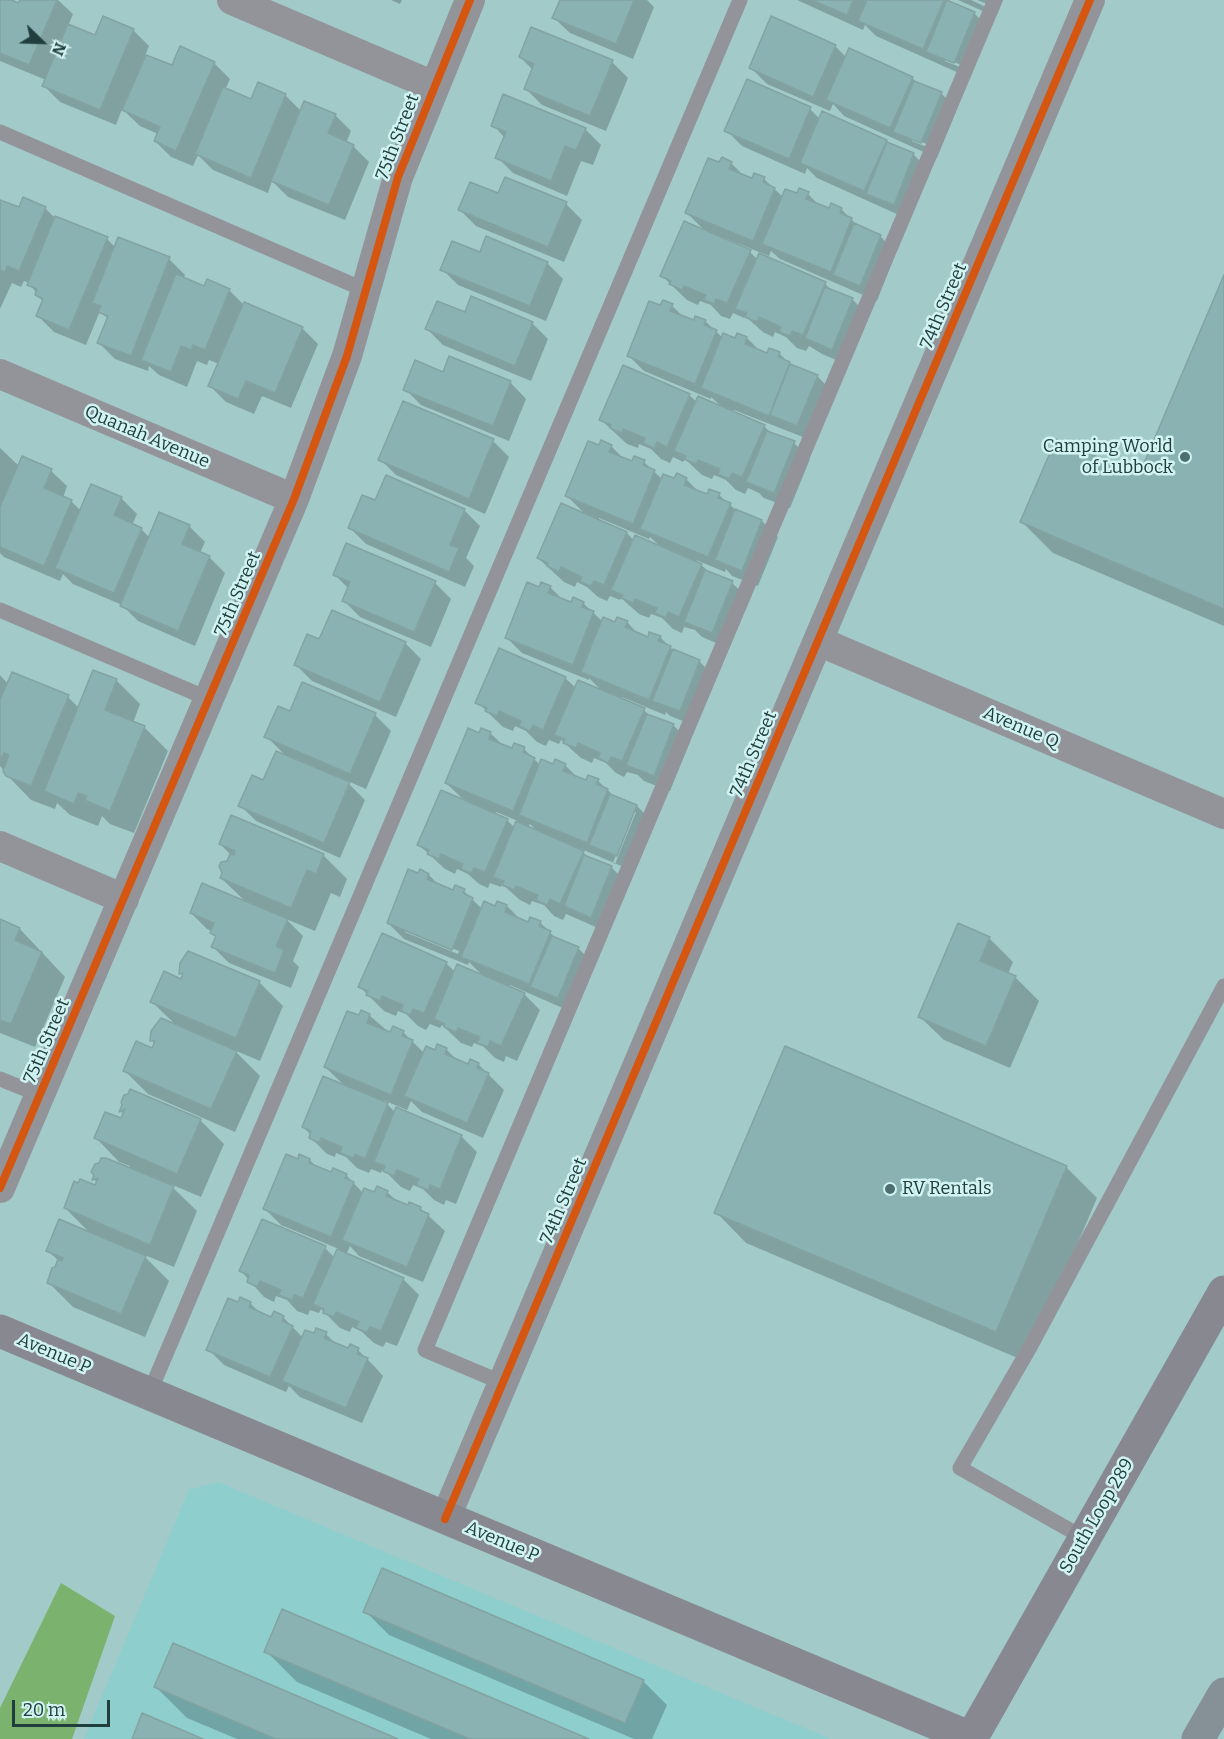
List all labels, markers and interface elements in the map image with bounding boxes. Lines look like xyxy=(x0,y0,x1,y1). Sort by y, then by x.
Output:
north arrow xyxy=(12,12,72,72)
text: N xyxy=(48,40,70,59)
street label: 75th Street xyxy=(372,91,424,183)
street label: 74th Street xyxy=(916,260,972,352)
street label: Quanah Avenue xyxy=(81,401,213,473)
place label: Camping World of Lubbock xyxy=(1043,436,1173,478)
marker: Camping World of Lubbock xyxy=(1178,450,1192,464)
street label: 75th Street xyxy=(210,548,266,640)
street label: Avenue Q xyxy=(980,702,1062,754)
street label: 74th Street xyxy=(726,708,782,800)
street label: 75th Street xyxy=(19,995,75,1087)
street label: 74th Street xyxy=(536,1155,592,1247)
place label: RV Rentals xyxy=(902,1178,992,1200)
marker: RV Rentals xyxy=(883,1182,897,1196)
street label: Avenue P xyxy=(14,1329,94,1379)
street label: South Loop 289 xyxy=(1055,1455,1139,1577)
street label: Avenue P xyxy=(462,1517,542,1567)
scale bar xyxy=(15,1688,112,1726)
text: 20 m xyxy=(23,1699,65,1721)

